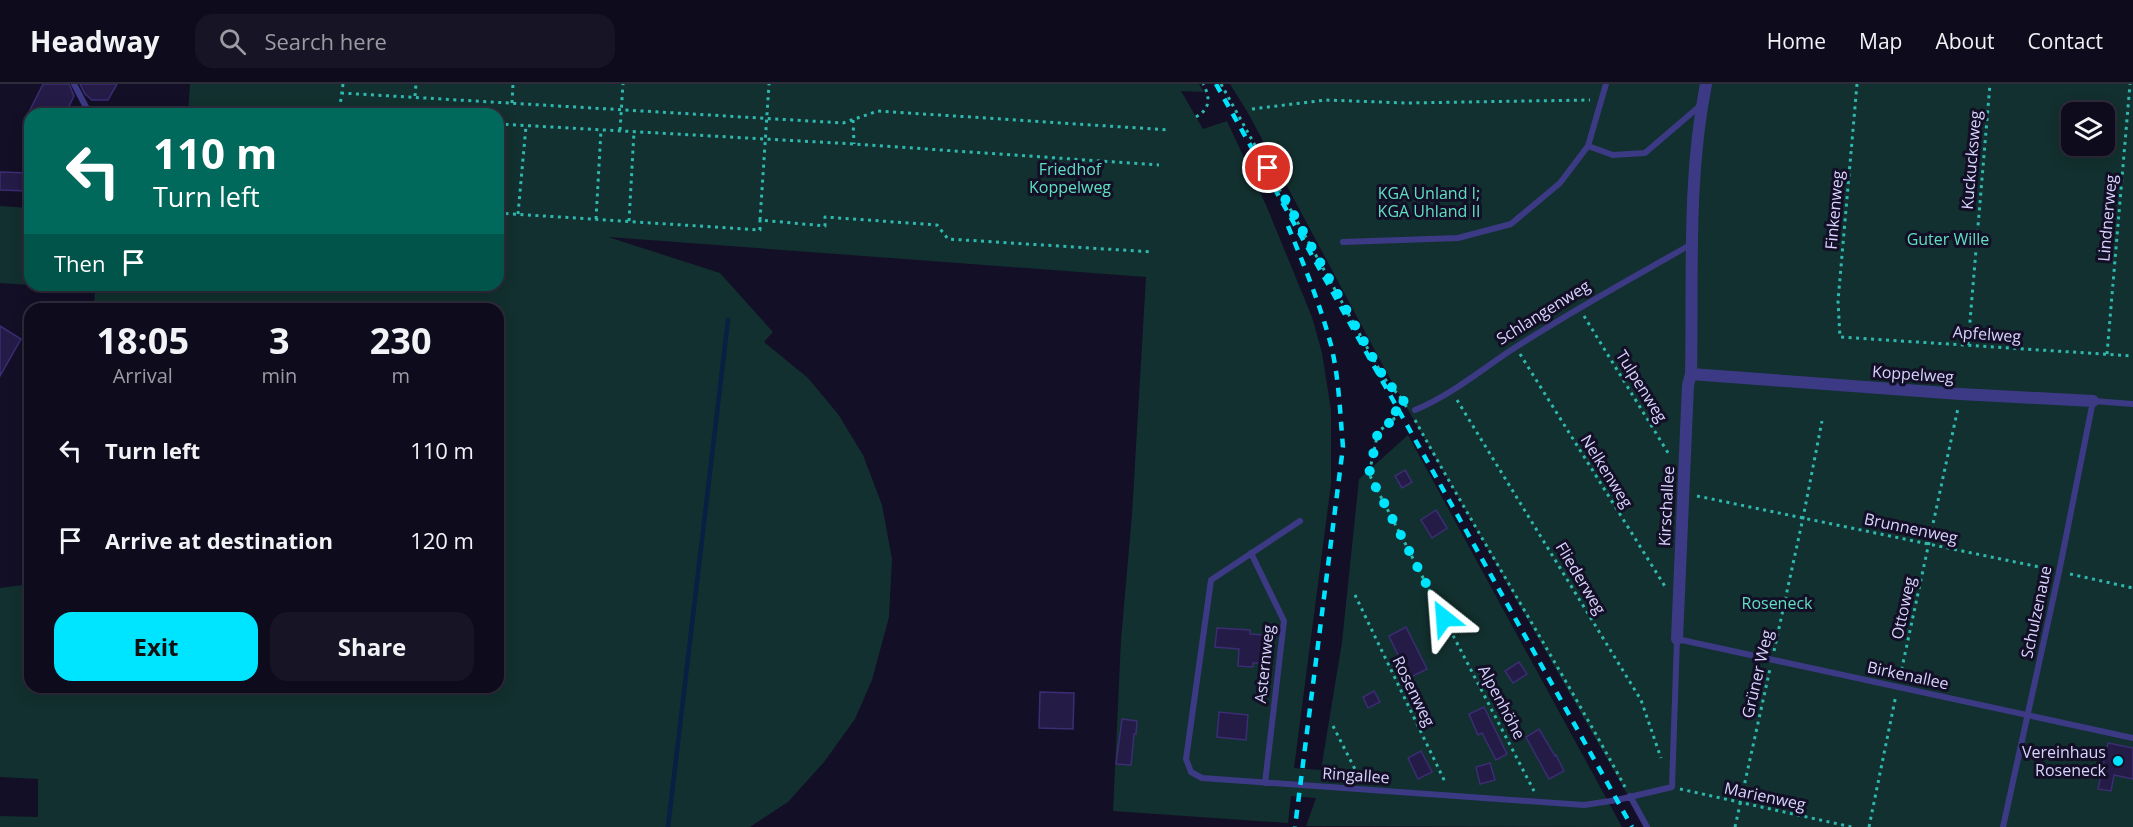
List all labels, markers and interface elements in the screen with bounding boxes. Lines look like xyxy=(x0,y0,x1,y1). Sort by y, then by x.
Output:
search box xyxy=(195,14,615,68)
text: Headway xyxy=(30,22,159,60)
icon: search xyxy=(216,25,249,58)
text: Search here xyxy=(264,26,387,56)
text: Home xyxy=(1767,27,1826,55)
text: Map xyxy=(1859,27,1902,55)
text: About xyxy=(1935,27,1995,55)
text: Contact xyxy=(2028,27,2103,55)
map controls xyxy=(2061,102,2115,156)
button: layers xyxy=(2061,102,2115,156)
street label: Kuckucksweg xyxy=(1956,109,1986,210)
text: 110 m xyxy=(153,124,277,181)
icon: left xyxy=(54,132,132,210)
pin xyxy=(1242,142,1293,193)
icon: arrive xyxy=(1251,151,1284,184)
park label: Friedhof Koppelweg xyxy=(1029,158,1111,198)
street label: Finkenweg xyxy=(1820,169,1848,251)
street label: Lindnerweg xyxy=(2092,173,2122,262)
text: Turn left xyxy=(153,178,260,215)
park label: KGA Unland I; KGA Uhland II xyxy=(1378,182,1480,222)
park label: Guter Wille xyxy=(1907,228,1989,250)
icon: arrive xyxy=(117,246,150,279)
text: Then xyxy=(54,248,105,278)
street label: Schlangenweg xyxy=(1492,274,1594,350)
text: 18:05 xyxy=(96,316,189,365)
text: 3 xyxy=(269,316,290,365)
text: 230 xyxy=(370,316,432,365)
street label: Apfelweg xyxy=(1952,321,2022,347)
street label: Tulpenweg xyxy=(1611,346,1673,427)
street label: Koppelweg xyxy=(1871,360,1955,388)
text: Arrival xyxy=(113,362,173,389)
text: min xyxy=(261,362,297,389)
text: m xyxy=(391,362,410,389)
street label: Nelkenweg xyxy=(1576,430,1638,512)
icon: left xyxy=(54,434,87,467)
text: Turn left xyxy=(105,435,200,465)
text: 110 m xyxy=(410,435,474,465)
street label: Kirschallee xyxy=(1653,465,1679,547)
street label: Brunnenweg xyxy=(1862,507,1960,549)
icon: arrive xyxy=(54,524,87,557)
text: Arrive at destination xyxy=(105,525,333,555)
text: 120 m xyxy=(410,525,474,555)
street label: Fliederweg xyxy=(1551,538,1611,619)
street label: Schulzenaue xyxy=(2015,564,2057,660)
street label: Ottoweg xyxy=(1886,574,1920,641)
position arrow xyxy=(1412,586,1476,650)
park label: Roseneck xyxy=(1742,592,1813,614)
button: Exit xyxy=(54,612,258,681)
button: Share xyxy=(270,612,474,681)
street label: Asternweg xyxy=(1249,623,1279,704)
street label: Grüner Weg xyxy=(1736,627,1778,720)
street label: Rosenweg xyxy=(1387,652,1441,730)
street label: Birkenallee xyxy=(1865,656,1951,694)
street label: Alpenhöhe xyxy=(1473,661,1531,743)
place label: Vereinhaus Roseneck xyxy=(2022,741,2107,781)
marker: Vereinhaus Roseneck xyxy=(2111,754,2125,768)
street label: Ringallee xyxy=(1322,762,1390,788)
street label: Marienweg xyxy=(1722,777,1808,815)

